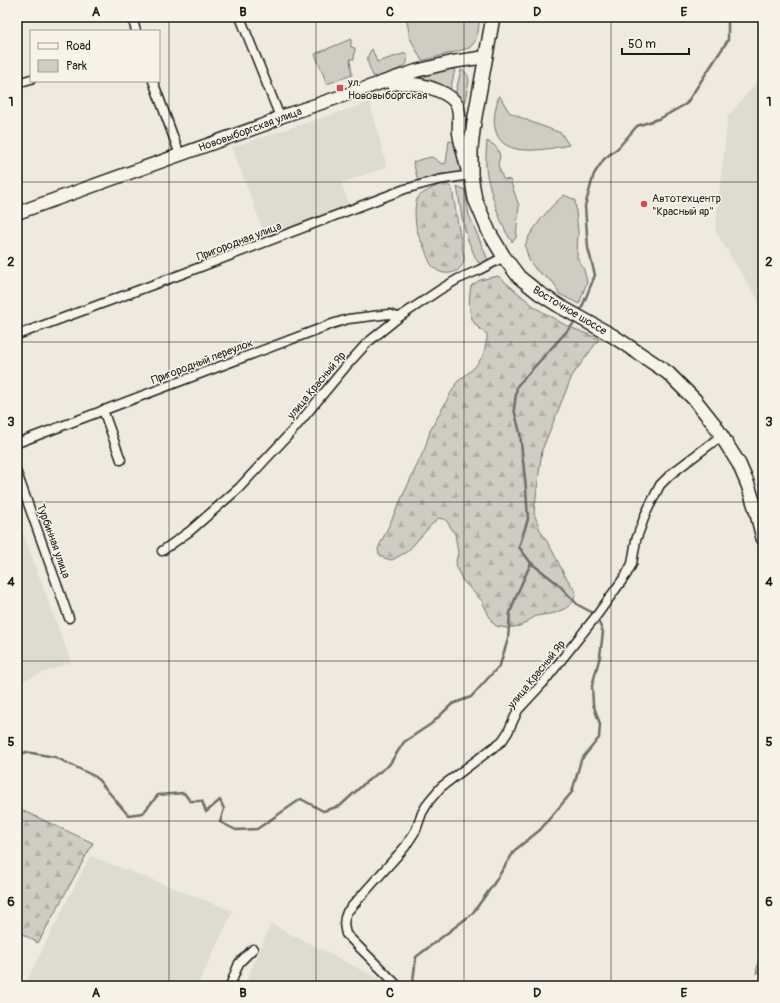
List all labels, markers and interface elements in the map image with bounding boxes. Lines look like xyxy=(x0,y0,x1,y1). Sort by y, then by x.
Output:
text: A xyxy=(92,4,101,20)
text: B xyxy=(239,4,247,20)
text: C xyxy=(386,4,394,20)
text: D xyxy=(533,4,541,20)
text: E xyxy=(681,4,688,20)
legend xyxy=(30,30,160,82)
scale bar xyxy=(622,30,689,56)
text: 50 m xyxy=(628,37,656,52)
text: Road xyxy=(66,39,91,54)
text: Park xyxy=(66,59,87,74)
place label: ул. Нововыборгская xyxy=(347,76,427,102)
marker: ул. Нововыборгская xyxy=(335,83,345,93)
text: 1 xyxy=(8,94,14,110)
text: 1 xyxy=(766,94,772,110)
street label: Нововыборгская улица xyxy=(197,105,304,154)
place label: Автотехцентр "Красный яр" xyxy=(652,192,721,218)
marker: Автотехцентр "Красный яр" xyxy=(639,199,649,209)
street label: Пригородная улица xyxy=(195,219,283,264)
text: 2 xyxy=(7,254,15,270)
text: 2 xyxy=(765,254,773,270)
street label: Восточное шоссе xyxy=(530,283,610,338)
street label: Пригородный переулок xyxy=(149,336,255,387)
street label: улица Красный Яр xyxy=(284,349,348,422)
text: 3 xyxy=(7,414,15,430)
text: 3 xyxy=(765,414,773,430)
street label: Турбинная улица xyxy=(34,502,73,580)
text: 4 xyxy=(7,574,15,590)
text: 4 xyxy=(765,574,773,590)
street label: улица Красный Яр xyxy=(504,638,568,712)
text: 5 xyxy=(7,734,15,750)
text: 5 xyxy=(765,734,773,750)
text: 6 xyxy=(7,894,15,910)
text: 6 xyxy=(765,894,773,910)
text: A xyxy=(92,985,101,1001)
text: B xyxy=(239,985,247,1001)
text: C xyxy=(386,985,394,1001)
text: D xyxy=(533,985,541,1001)
text: E xyxy=(681,985,688,1001)

